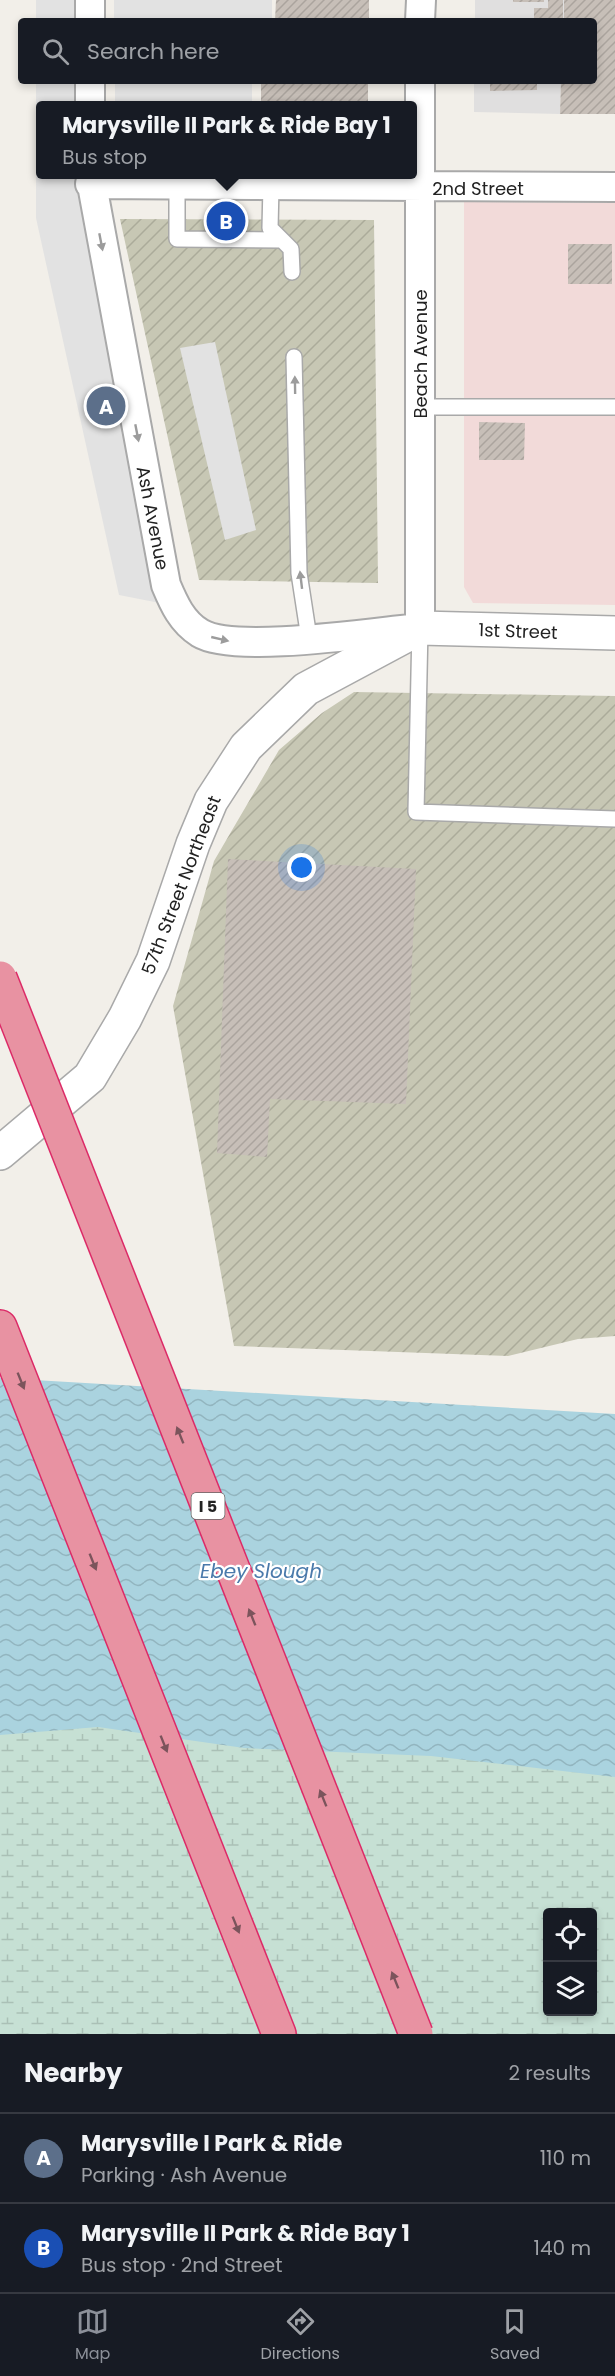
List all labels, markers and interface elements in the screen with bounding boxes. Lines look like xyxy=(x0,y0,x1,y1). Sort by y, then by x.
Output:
search box xyxy=(18,18,597,84)
icon: search xyxy=(39,35,72,68)
text: Search here xyxy=(87,36,220,67)
popup xyxy=(36,101,417,179)
text: Marysville II Park & Ride Bay 1 xyxy=(62,110,391,141)
text: Bus stop xyxy=(62,143,147,171)
street label: 2nd Street xyxy=(432,176,524,201)
pin: B xyxy=(206,198,246,244)
one-way arrow xyxy=(97,232,106,251)
street label: Beach Avenue xyxy=(408,289,433,419)
one-way arrow xyxy=(290,376,300,395)
pin: A xyxy=(86,384,126,428)
one-way arrow xyxy=(133,424,142,443)
street label: Ash Avenue xyxy=(131,464,175,572)
one-way arrow xyxy=(296,570,305,589)
street label: 1st Street xyxy=(478,617,558,645)
one-way arrow xyxy=(211,634,230,644)
street label: 57th Street Northeast xyxy=(135,792,227,978)
your location xyxy=(287,853,316,882)
one-way arrow xyxy=(17,1372,27,1390)
one-way arrow xyxy=(175,1426,185,1444)
road number: I 5 xyxy=(192,1493,224,1519)
one-way arrow xyxy=(88,1554,98,1572)
water label: Ebey Slough xyxy=(200,1557,322,1585)
one-way arrow xyxy=(247,1607,257,1625)
one-way arrow xyxy=(160,1735,170,1753)
one-way arrow xyxy=(318,1789,327,1807)
map controls xyxy=(543,1908,597,2016)
button: locate xyxy=(543,1908,597,1962)
one-way arrow xyxy=(231,1917,241,1935)
button: layers xyxy=(543,1962,597,2016)
one-way arrow xyxy=(390,1970,400,1988)
text: Nearby xyxy=(24,2055,122,2091)
text: 2 results xyxy=(508,2059,591,2087)
text: Marysville I Park & Ride xyxy=(81,2128,342,2159)
text: A xyxy=(36,2144,51,2172)
text: 110 m xyxy=(540,2144,591,2172)
text: Parking · Ash Avenue xyxy=(81,2161,287,2189)
text: Marysville II Park & Ride Bay 1 xyxy=(81,2218,410,2249)
text: B xyxy=(37,2234,50,2262)
text: 140 m xyxy=(534,2234,591,2262)
text: Bus stop · 2nd Street xyxy=(81,2251,283,2279)
tab: Map xyxy=(75,2305,110,2366)
tab: Directions xyxy=(261,2305,340,2366)
tab: Saved xyxy=(490,2305,540,2366)

